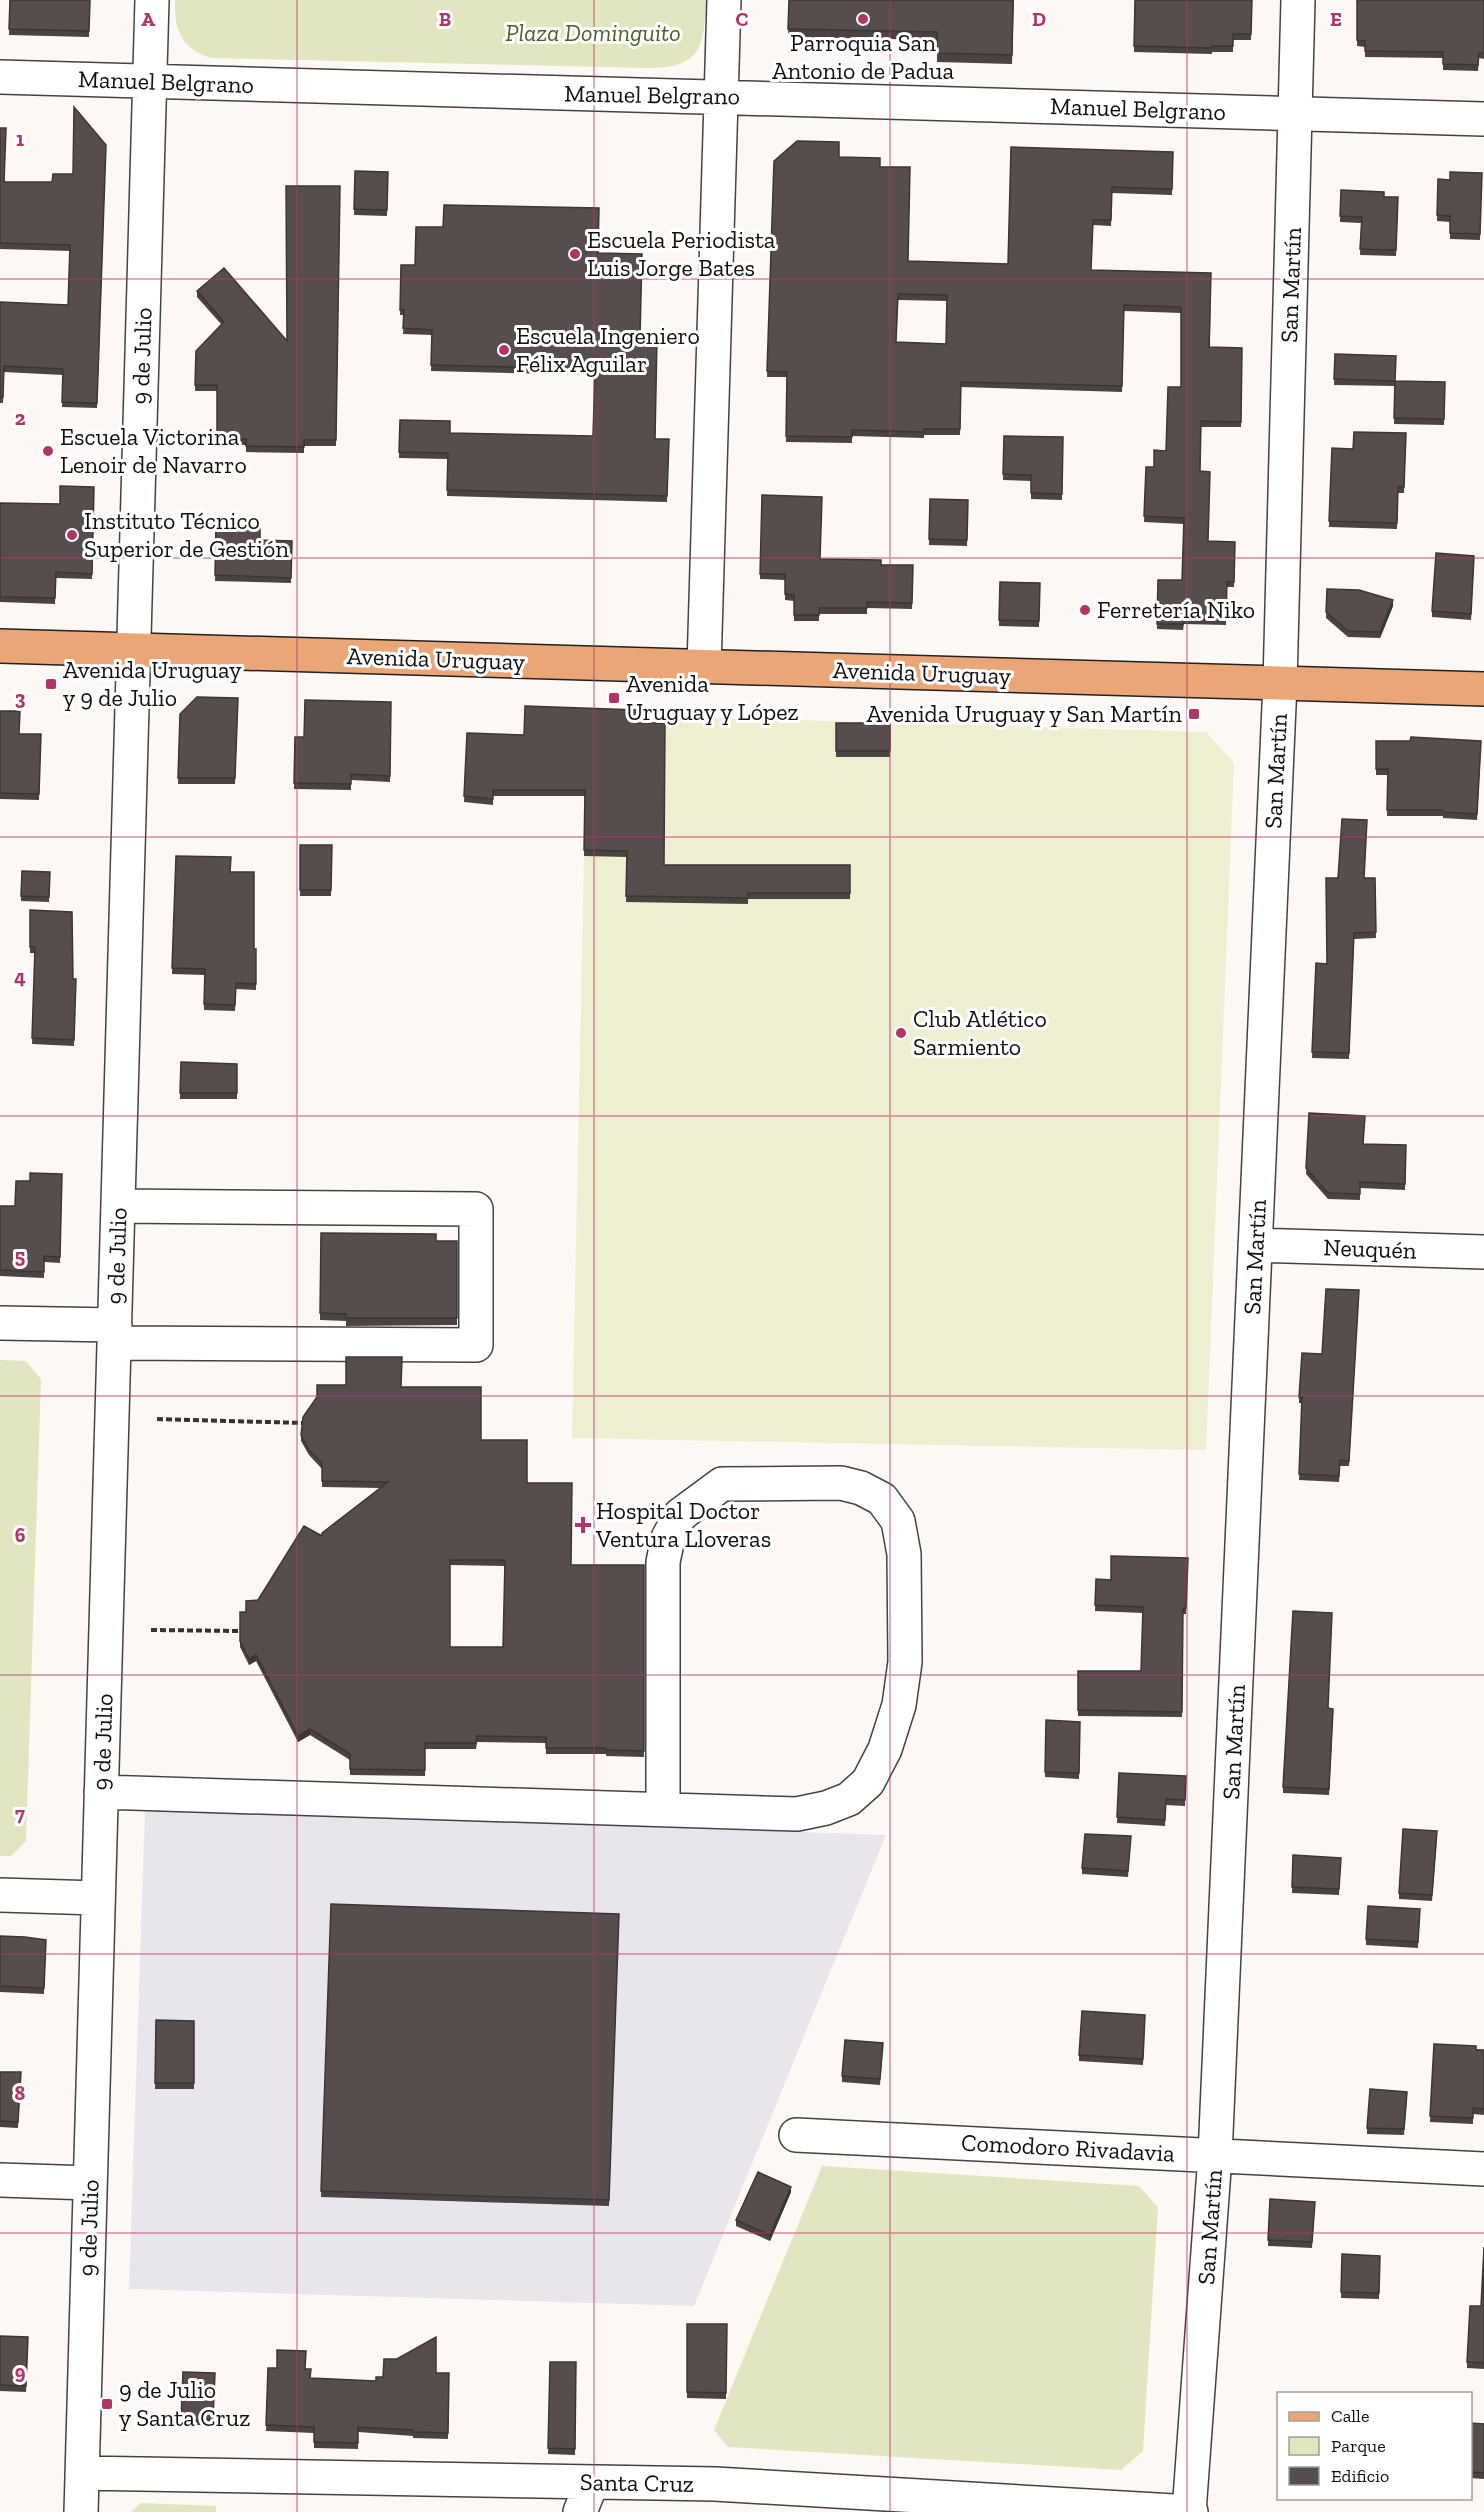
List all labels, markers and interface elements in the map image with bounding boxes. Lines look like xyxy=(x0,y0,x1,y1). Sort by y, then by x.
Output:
text: A xyxy=(141,7,155,31)
text: B xyxy=(439,7,451,31)
text: C xyxy=(736,7,749,31)
text: D xyxy=(1032,7,1046,31)
text: E xyxy=(1330,7,1342,31)
marker: Parroquia San Antonio de Padua xyxy=(856,12,870,26)
park label: Plaza Dominguito xyxy=(505,18,681,47)
place label: Parroquia San Antonio de Padua xyxy=(772,28,954,85)
street label: Manuel Belgrano xyxy=(78,64,254,99)
street label: Manuel Belgrano xyxy=(564,78,740,111)
street label: Manuel Belgrano xyxy=(1050,91,1226,126)
text: 1 xyxy=(16,127,24,151)
place label: Escuela Periodista Luis Jorge Bates xyxy=(587,225,776,282)
street label: San Martín xyxy=(1274,226,1307,343)
marker: Escuela Periodista Luis Jorge Bates xyxy=(568,247,582,261)
street label: 9 de Julio xyxy=(125,307,158,405)
place label: Escuela Ingeniero Félix Aguilar xyxy=(516,321,700,378)
marker: Escuela Ingeniero Félix Aguilar xyxy=(497,343,511,357)
text: 2 xyxy=(15,406,26,430)
place label: Escuela Victorina Lenoir de Navarro xyxy=(60,422,247,479)
marker: Escuela Victorina Lenoir de Navarro xyxy=(41,444,55,458)
place label: Instituto Técnico Superior de Gestión xyxy=(84,506,289,563)
marker: Instituto Técnico Superior de Gestión xyxy=(65,528,79,542)
place label: Ferretería Niko xyxy=(1097,595,1255,624)
marker: Ferretería Niko xyxy=(1078,603,1092,617)
street label: Avenida Uruguay xyxy=(346,641,526,676)
place label: Avenida Uruguay y 9 de Julio xyxy=(63,655,242,712)
street label: Avenida Uruguay xyxy=(832,655,1012,690)
place label: Avenida Uruguay y López xyxy=(626,669,799,726)
marker: Avenida Uruguay y 9 de Julio xyxy=(44,677,58,691)
text: 3 xyxy=(15,686,26,710)
marker: Avenida Uruguay y López xyxy=(607,691,621,705)
place label: Avenida Uruguay y San Martín xyxy=(867,699,1182,728)
marker: Avenida Uruguay y San Martín xyxy=(1187,707,1201,721)
street label: San Martín xyxy=(1258,712,1293,829)
text: 4 xyxy=(14,965,26,989)
place label: Club Atlético Sarmiento xyxy=(913,1004,1047,1061)
marker: Club Atlético Sarmiento xyxy=(894,1026,908,1040)
street label: San Martín xyxy=(1237,1198,1272,1315)
street label: 9 de Julio xyxy=(100,1207,133,1305)
street label: Neuquén xyxy=(1323,1232,1417,1265)
text: 5 xyxy=(15,1244,25,1268)
place label: Hospital Doctor Ventura Lloveras xyxy=(595,1496,771,1553)
marker: Hospital Doctor Ventura Lloveras xyxy=(574,1516,592,1534)
text: 6 xyxy=(15,1523,26,1547)
street label: San Martín xyxy=(1216,1683,1251,1800)
street label: 9 de Julio xyxy=(86,1693,119,1791)
text: 7 xyxy=(15,1802,25,1826)
text: 8 xyxy=(15,2081,26,2105)
street label: Comodoro Rivadavia xyxy=(960,2127,1176,2168)
street label: San Martín xyxy=(1191,2168,1228,2286)
street label: 9 de Julio xyxy=(72,2179,105,2277)
text: 9 xyxy=(15,2360,26,2384)
place label: 9 de Julio y Santa Cruz xyxy=(119,2375,250,2432)
legend xyxy=(1277,2392,1472,2500)
marker: 9 de Julio y Santa Cruz xyxy=(100,2397,114,2411)
text: Calle xyxy=(1331,2405,1369,2427)
text: Parque xyxy=(1331,2435,1386,2457)
text: Edificio xyxy=(1331,2465,1389,2487)
street label: Santa Cruz xyxy=(580,2467,694,2498)

